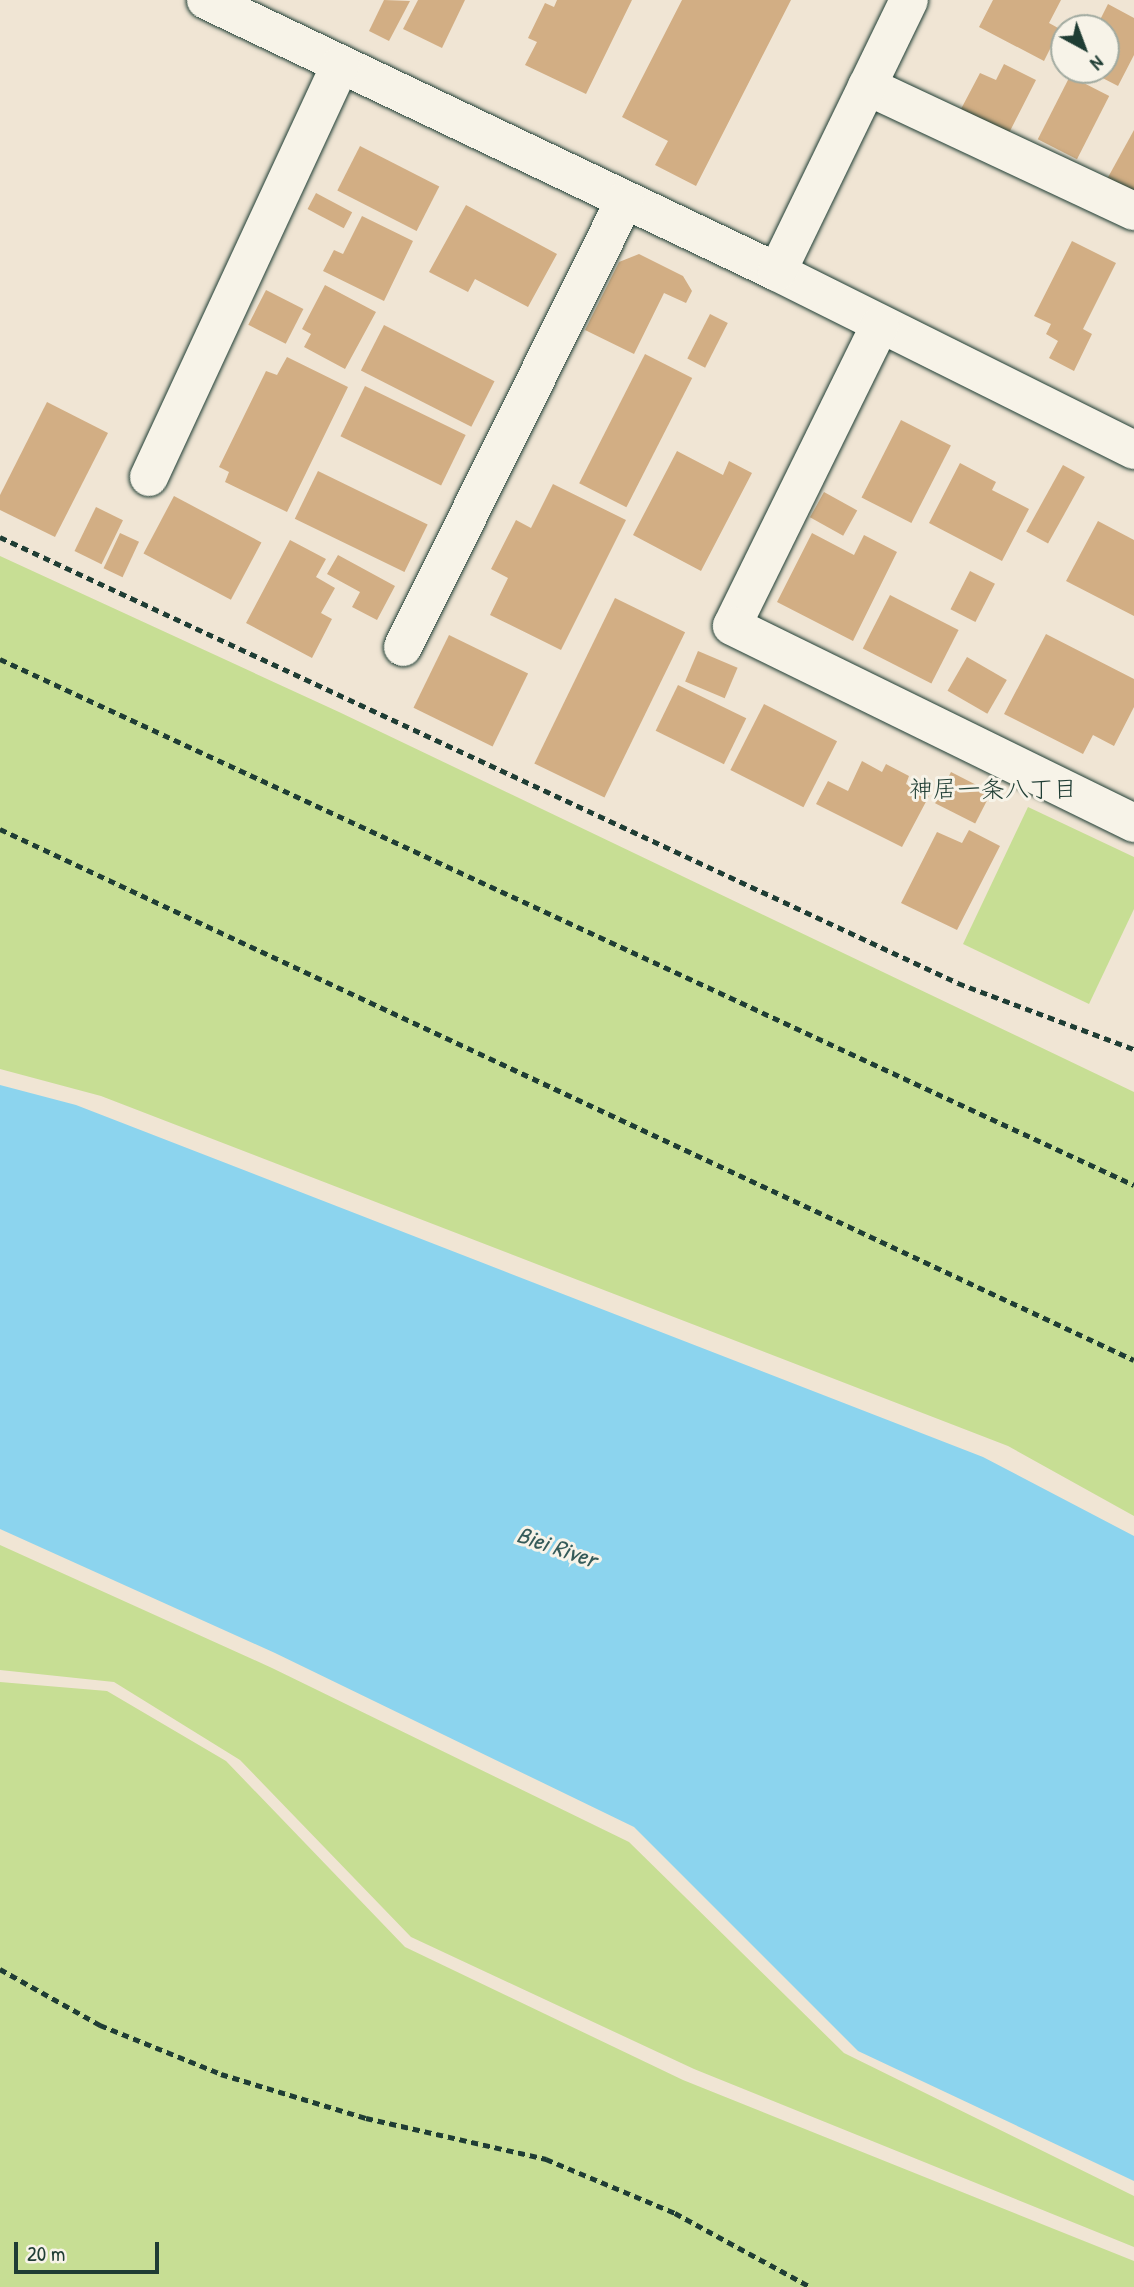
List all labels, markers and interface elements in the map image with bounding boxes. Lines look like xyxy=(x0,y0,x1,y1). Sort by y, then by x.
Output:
north arrow xyxy=(1050,14,1120,84)
text: N xyxy=(1085,50,1110,76)
district label: 神居一条八丁目 xyxy=(909,775,1077,803)
water label: Biei River xyxy=(513,1520,601,1574)
scale bar xyxy=(18,2228,163,2272)
text: 20 m xyxy=(27,2239,65,2268)

